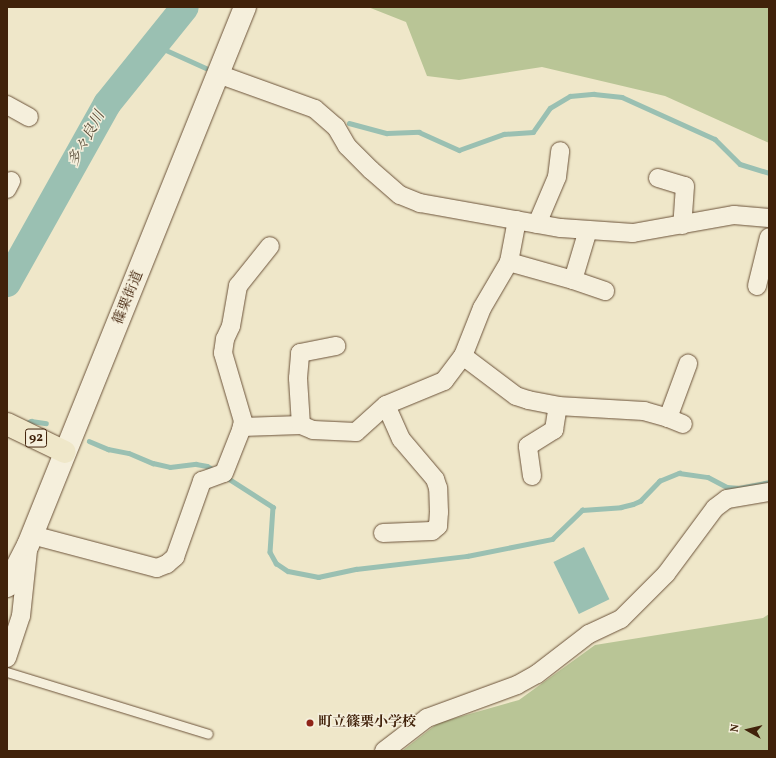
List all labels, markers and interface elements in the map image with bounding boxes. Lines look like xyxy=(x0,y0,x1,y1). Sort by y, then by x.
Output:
water label: 多々良川 xyxy=(65,108,109,170)
street label: 篠栗街道 xyxy=(111,269,147,327)
road number: 92 xyxy=(25,427,47,449)
north arrow xyxy=(728,710,768,750)
place label: 町立篠栗小学校 xyxy=(318,715,416,731)
marker: 町立篠栗小学校 xyxy=(305,718,315,728)
text: N xyxy=(728,723,744,733)

